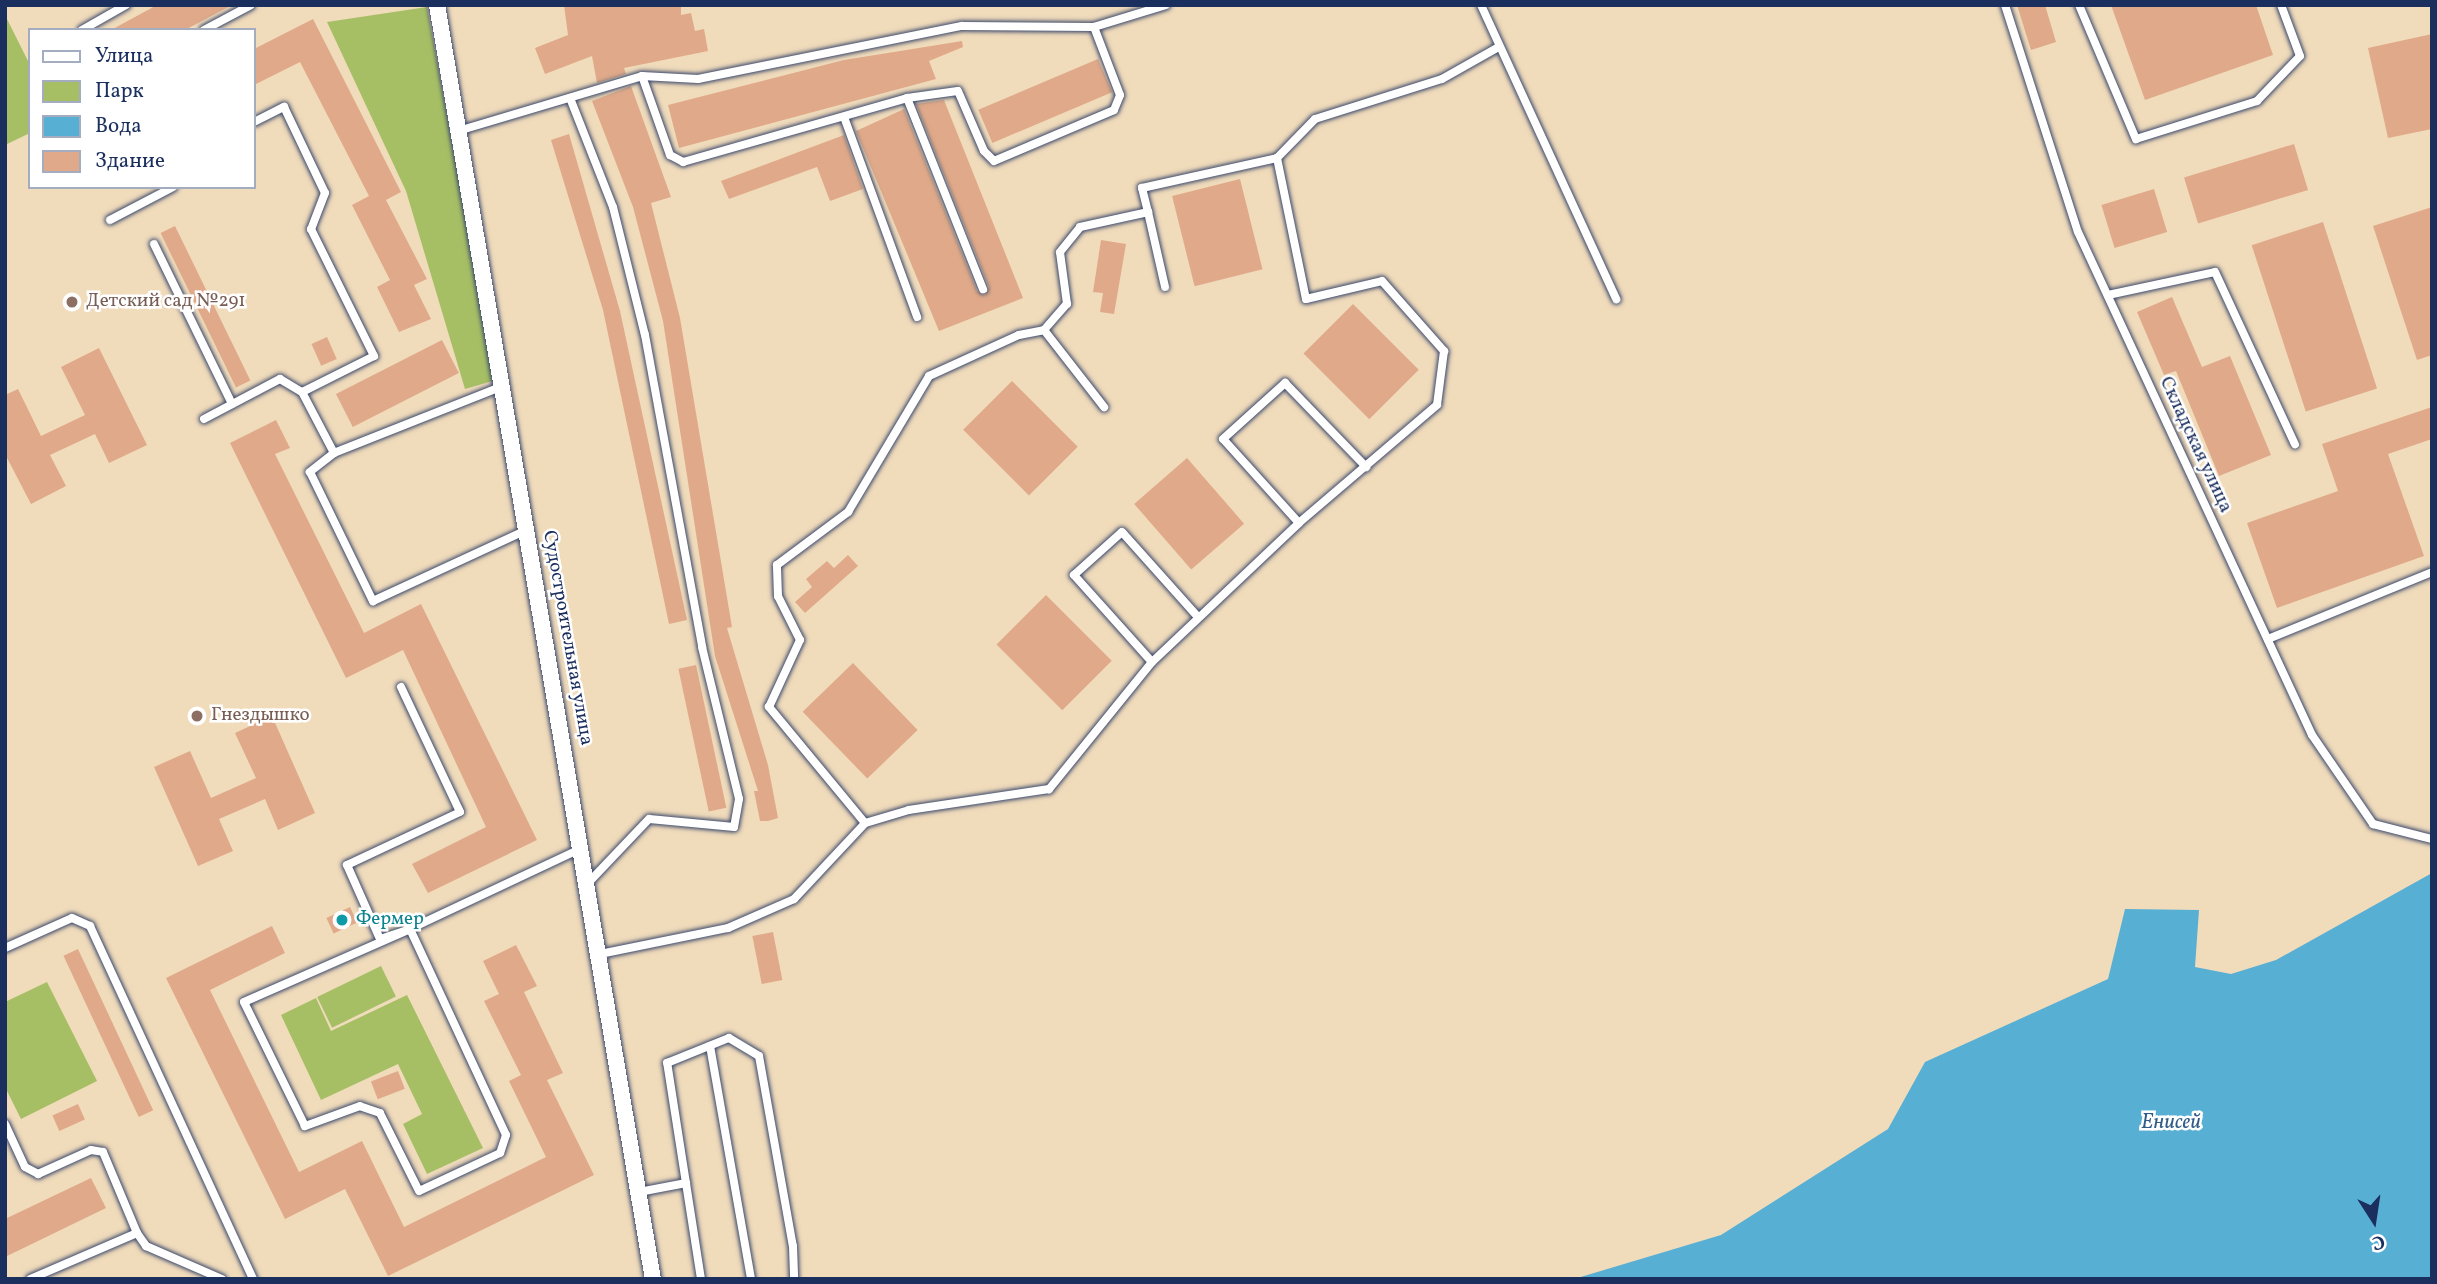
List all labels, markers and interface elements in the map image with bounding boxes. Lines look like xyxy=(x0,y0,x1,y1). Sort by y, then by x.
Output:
legend xyxy=(28,28,256,189)
text: Улица xyxy=(95,42,153,71)
text: Парк xyxy=(95,77,144,106)
text: Вода xyxy=(95,112,142,141)
text: Здание xyxy=(95,147,165,176)
place label: Детский сад №291 xyxy=(86,291,246,313)
marker: Детский сад №291 xyxy=(64,294,80,310)
street label: Складская улица xyxy=(2153,373,2237,517)
street label: Судостроительная улица xyxy=(537,528,597,748)
place label: Гнездышко xyxy=(211,705,310,727)
marker: Гнездышко xyxy=(189,708,205,724)
place label: Фермер xyxy=(356,909,424,931)
marker: Фермер xyxy=(334,912,350,928)
water label: Енисей xyxy=(2141,1110,2201,1136)
north arrow xyxy=(2339,1186,2409,1256)
text: С xyxy=(2370,1228,2387,1256)

